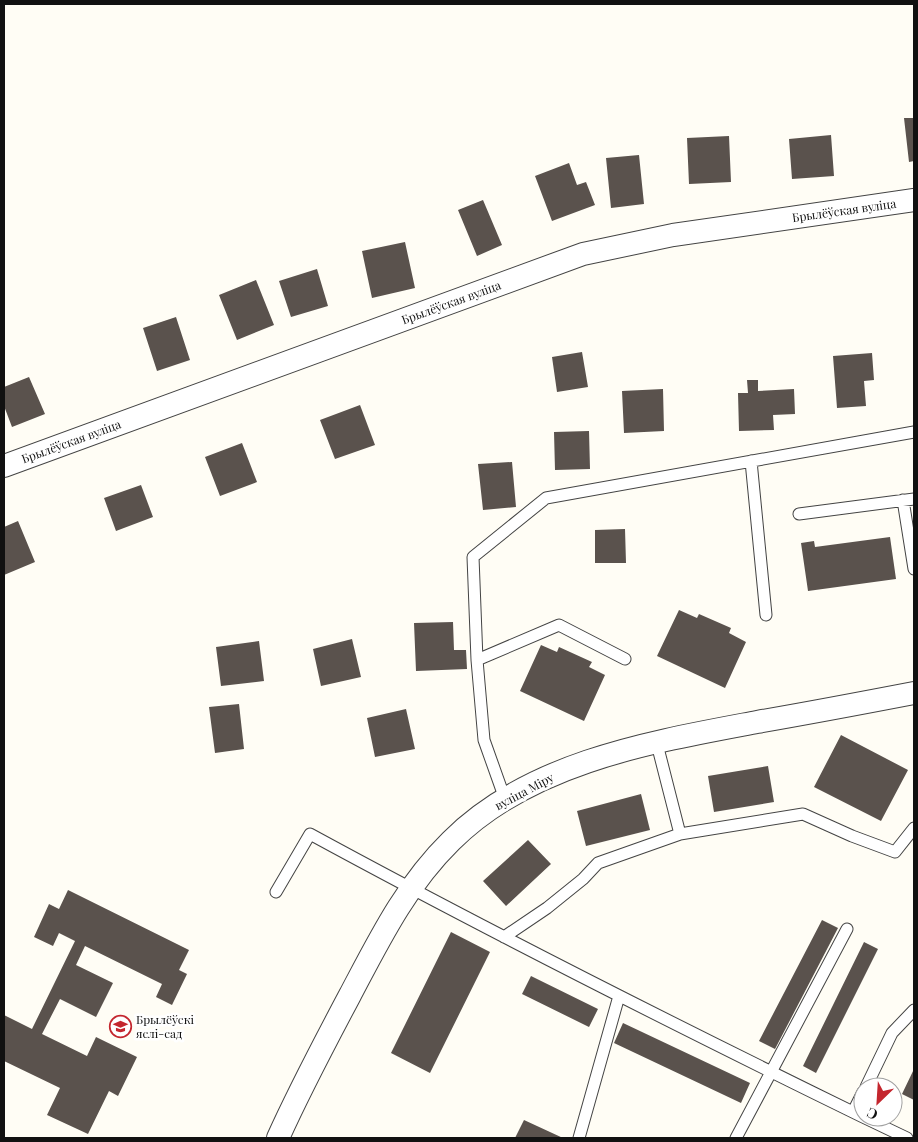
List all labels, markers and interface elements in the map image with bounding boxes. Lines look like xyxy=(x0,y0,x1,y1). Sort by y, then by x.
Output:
street label: Брылёўская вуліца xyxy=(791,195,897,225)
street label: Брылёўская вуліца xyxy=(399,277,503,327)
street label: Брылёўская вуліца xyxy=(19,416,123,466)
street label: вуліца Міру xyxy=(492,769,556,813)
place label: Брылёўскі яслі-сад xyxy=(135,1011,195,1041)
school or university icon: Брылёўскі яслі-сад xyxy=(108,1014,132,1038)
north arrow xyxy=(853,1077,903,1127)
text: С xyxy=(864,1103,881,1125)

